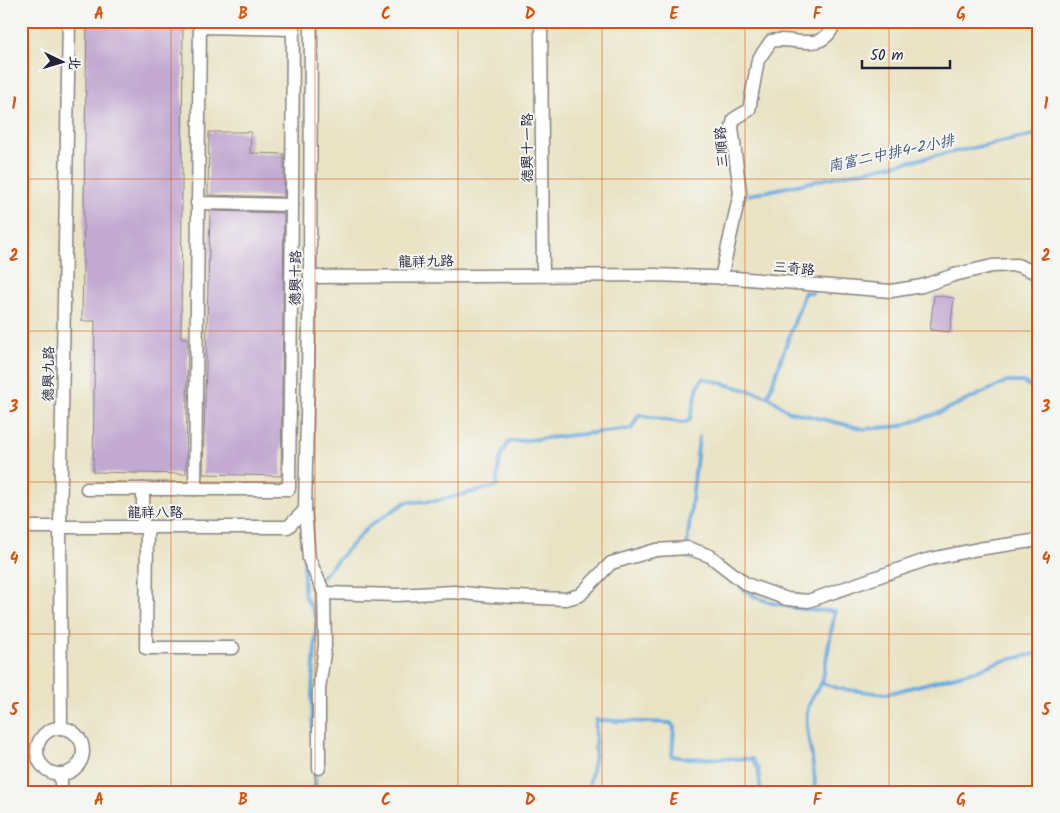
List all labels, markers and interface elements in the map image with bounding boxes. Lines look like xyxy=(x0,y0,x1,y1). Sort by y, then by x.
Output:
text: A xyxy=(94,2,104,27)
text: B xyxy=(238,2,248,27)
text: C xyxy=(381,2,391,27)
text: D xyxy=(525,2,536,27)
text: E xyxy=(670,2,680,27)
text: F xyxy=(813,2,823,27)
text: G xyxy=(956,2,966,27)
north arrow xyxy=(38,38,88,88)
scale bar xyxy=(862,38,950,70)
text: 50 m xyxy=(870,44,904,68)
text: 北 xyxy=(62,55,86,71)
text: 1 xyxy=(12,92,17,117)
text: 1 xyxy=(1044,92,1049,117)
street label: 德興十一路 xyxy=(517,113,539,183)
street label: 三順路 xyxy=(710,125,734,169)
water label: 南富二中排4-2小排 xyxy=(826,128,959,179)
text: 2 xyxy=(9,244,19,269)
text: 2 xyxy=(1041,244,1051,269)
street label: 德興十路 xyxy=(285,250,307,306)
street label: 龍祥九路 xyxy=(398,251,454,273)
street label: 三奇路 xyxy=(772,256,816,282)
street label: 德興九路 xyxy=(38,346,60,402)
text: 3 xyxy=(9,395,19,420)
text: 3 xyxy=(1041,395,1051,420)
street label: 龍祥八路 xyxy=(127,502,183,524)
text: 4 xyxy=(10,547,19,572)
text: 4 xyxy=(1042,547,1051,572)
text: 5 xyxy=(9,698,20,723)
text: 5 xyxy=(1041,698,1052,723)
text: A xyxy=(94,788,104,813)
text: B xyxy=(238,788,248,813)
text: C xyxy=(381,788,391,813)
text: D xyxy=(525,788,536,813)
text: E xyxy=(670,788,680,813)
text: F xyxy=(813,788,823,813)
text: G xyxy=(956,788,966,813)

